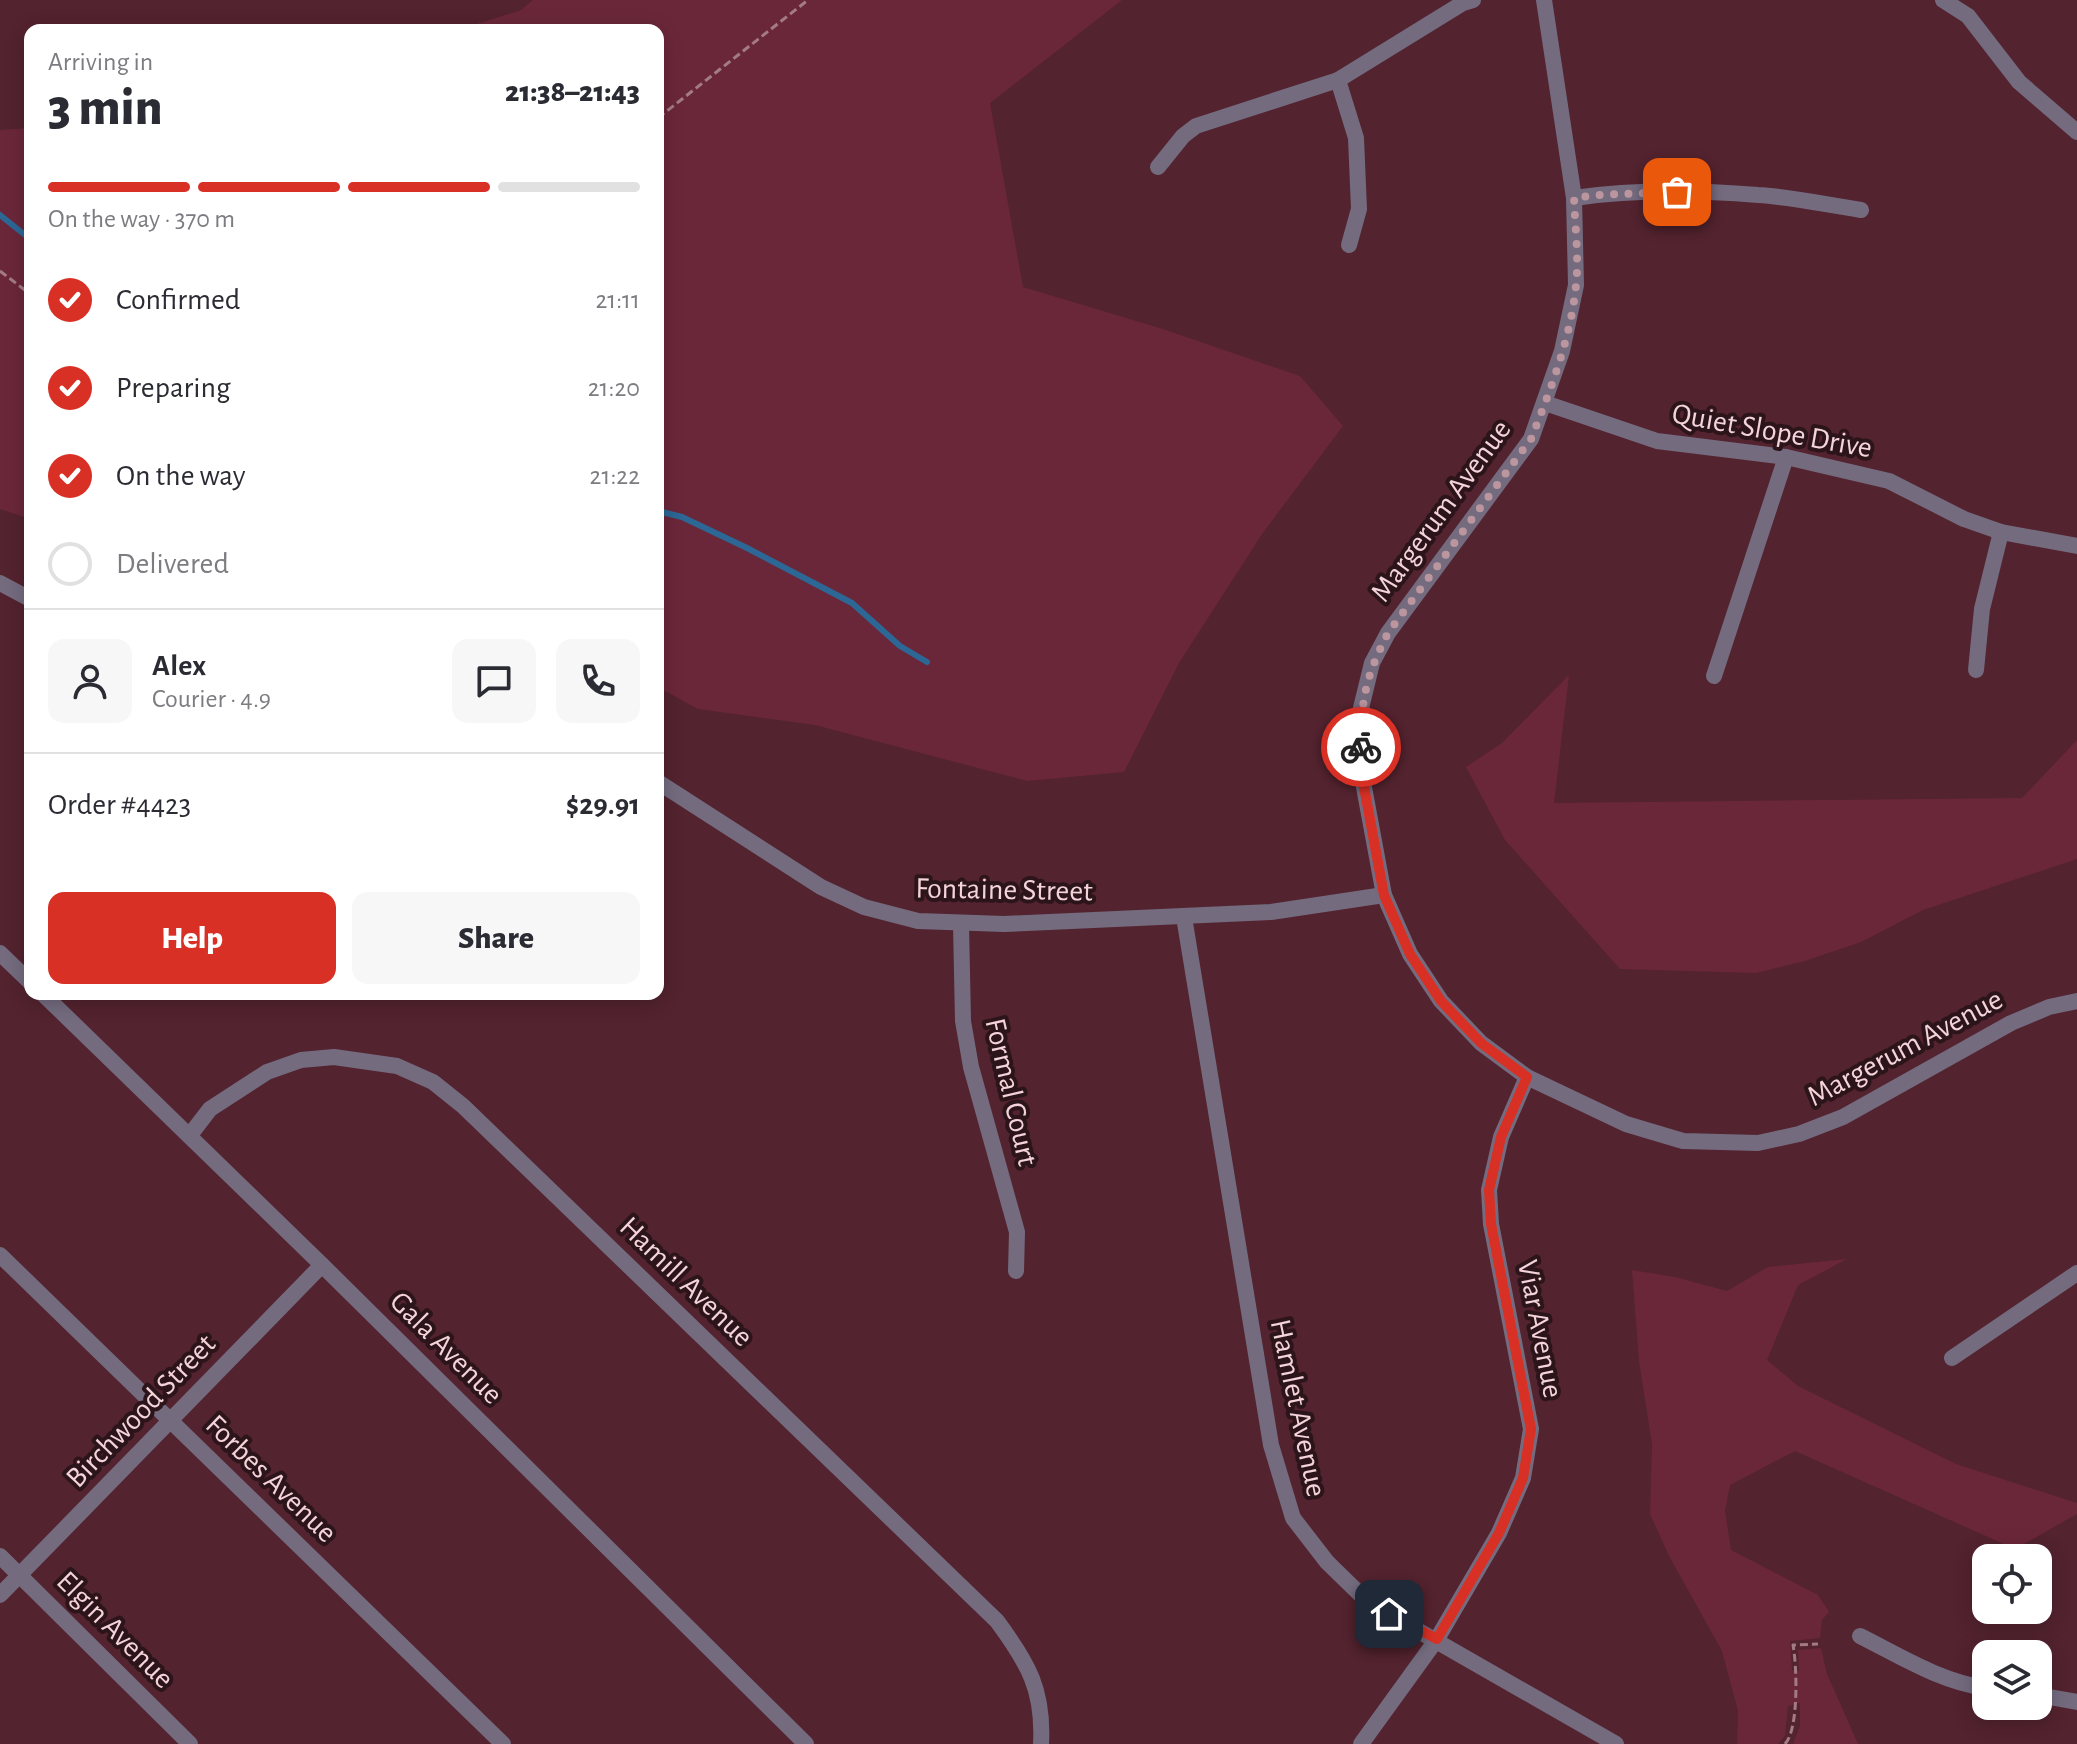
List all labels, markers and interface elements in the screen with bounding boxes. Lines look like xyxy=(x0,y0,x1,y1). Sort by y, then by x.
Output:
text: Arriving in xyxy=(48,49,153,75)
text: 21:38–21:43 xyxy=(505,77,640,107)
text: 3 min xyxy=(48,82,162,134)
pin xyxy=(1643,158,1711,226)
icon: bag xyxy=(1655,170,1699,214)
text: On the way · 370 m xyxy=(48,206,235,232)
icon: check xyxy=(48,278,92,322)
text: Confirmed xyxy=(116,285,240,315)
text: 21:11 xyxy=(595,287,640,313)
icon: check xyxy=(48,366,92,410)
text: Preparing xyxy=(116,373,231,403)
text: 21:20 xyxy=(588,375,640,401)
street label: Quiet Slope Drive xyxy=(1670,399,1874,463)
street label: Margerum Avenue xyxy=(1365,415,1517,607)
icon: check xyxy=(48,454,92,498)
text: On the way xyxy=(116,461,245,491)
text: 21:22 xyxy=(590,463,640,489)
text: Delivered xyxy=(116,549,229,579)
button: person xyxy=(48,639,132,723)
button: chat xyxy=(452,639,536,723)
button: phone xyxy=(556,639,640,723)
text: Alex xyxy=(152,651,206,681)
text: Courier · 4.9 xyxy=(152,686,271,712)
courier xyxy=(1321,707,1401,787)
icon: bike xyxy=(1339,725,1383,769)
text: Order #4423 xyxy=(48,790,191,820)
text: $29.91 xyxy=(566,790,640,820)
street label: Fontaine Street xyxy=(915,873,1093,907)
button: Help xyxy=(48,892,336,984)
button: Share xyxy=(352,892,640,984)
street label: Margerum Avenue xyxy=(1803,984,2007,1112)
street label: Formal Court xyxy=(979,1015,1043,1169)
street label: Hamill Avenue xyxy=(614,1211,758,1353)
street label: Viar Avenue xyxy=(1512,1258,1568,1400)
street label: Gala Avenue xyxy=(384,1286,508,1410)
street label: Hamlet Avenue xyxy=(1265,1317,1331,1499)
street label: Birchwood Street xyxy=(61,1328,222,1493)
street label: Forbes Avenue xyxy=(200,1410,342,1548)
map controls xyxy=(1972,1544,2052,1720)
button: locate xyxy=(1972,1544,2052,1624)
street label: Elgin Avenue xyxy=(51,1566,179,1694)
pin xyxy=(1355,1580,1423,1648)
icon: home xyxy=(1367,1592,1411,1636)
button: layers xyxy=(1972,1640,2052,1720)

